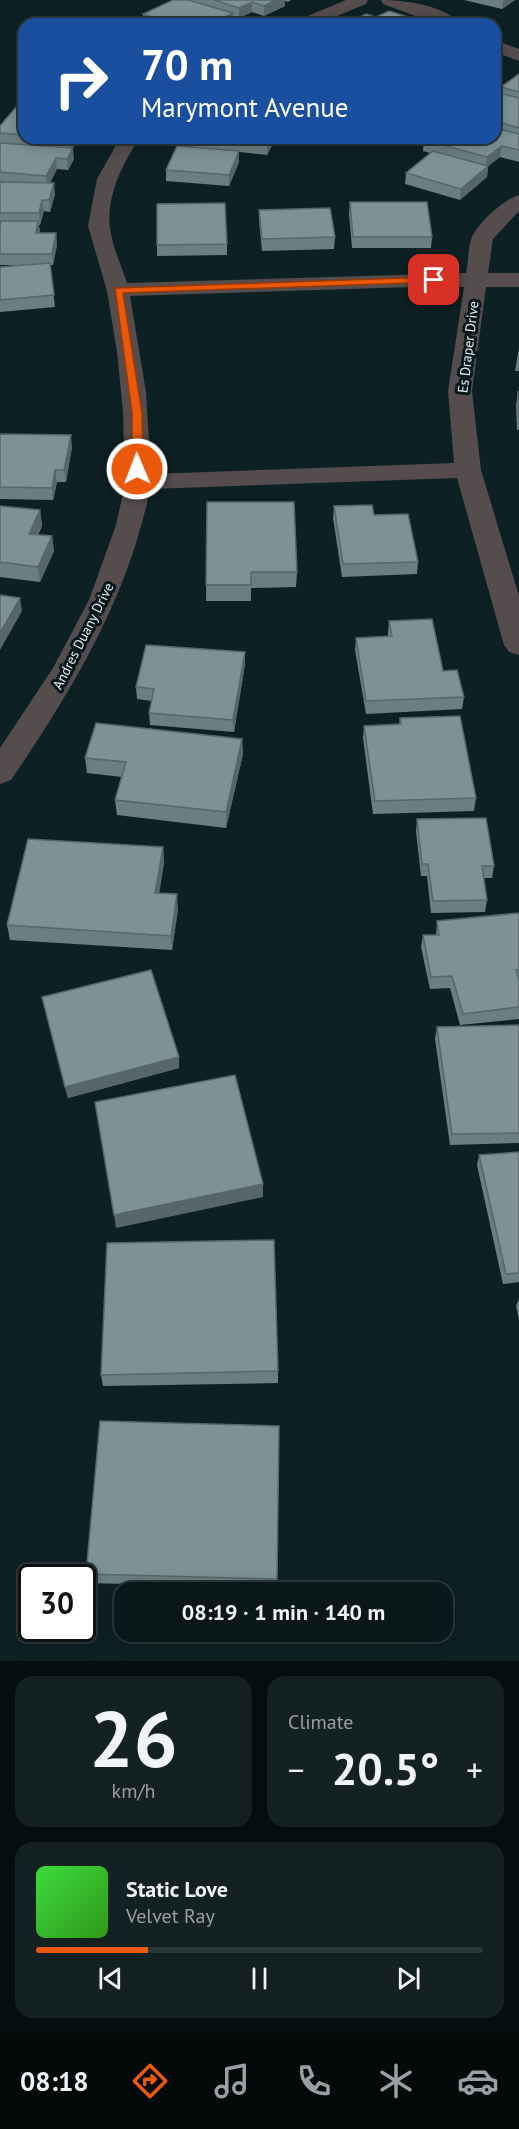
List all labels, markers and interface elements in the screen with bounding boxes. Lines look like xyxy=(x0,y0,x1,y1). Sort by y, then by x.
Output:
text: 70 m xyxy=(141,37,233,92)
icon: right xyxy=(42,42,120,120)
text: Marymont Avenue xyxy=(141,90,349,124)
pin xyxy=(408,254,459,305)
icon: arrive xyxy=(417,263,450,296)
street label: Es Draper Drive xyxy=(453,300,483,394)
position arrow xyxy=(105,437,169,501)
street label: Andres Duany Drive xyxy=(48,580,118,692)
speed limit sign: 30 xyxy=(18,1564,96,1642)
text: 08:19 · 1 min · 140 m xyxy=(182,1598,385,1626)
text: 26 xyxy=(89,1688,178,1789)
text: Climate xyxy=(288,1709,354,1735)
text: 20.5° xyxy=(332,1739,439,1797)
text: − xyxy=(288,1748,305,1791)
text: + xyxy=(466,1748,483,1791)
text: km/h xyxy=(112,1778,155,1804)
text: Static Love xyxy=(126,1875,228,1903)
text: Velvet Ray xyxy=(126,1903,215,1929)
icon: previous xyxy=(94,1962,127,1995)
icon: pause xyxy=(243,1962,276,1995)
icon: next xyxy=(392,1962,425,1995)
icon: directions xyxy=(129,2060,171,2102)
icon: music xyxy=(211,2060,253,2102)
icon: phone xyxy=(293,2060,335,2102)
icon: climate xyxy=(375,2060,417,2102)
icon: car xyxy=(457,2060,499,2102)
text: 08:18 xyxy=(20,2064,89,2098)

